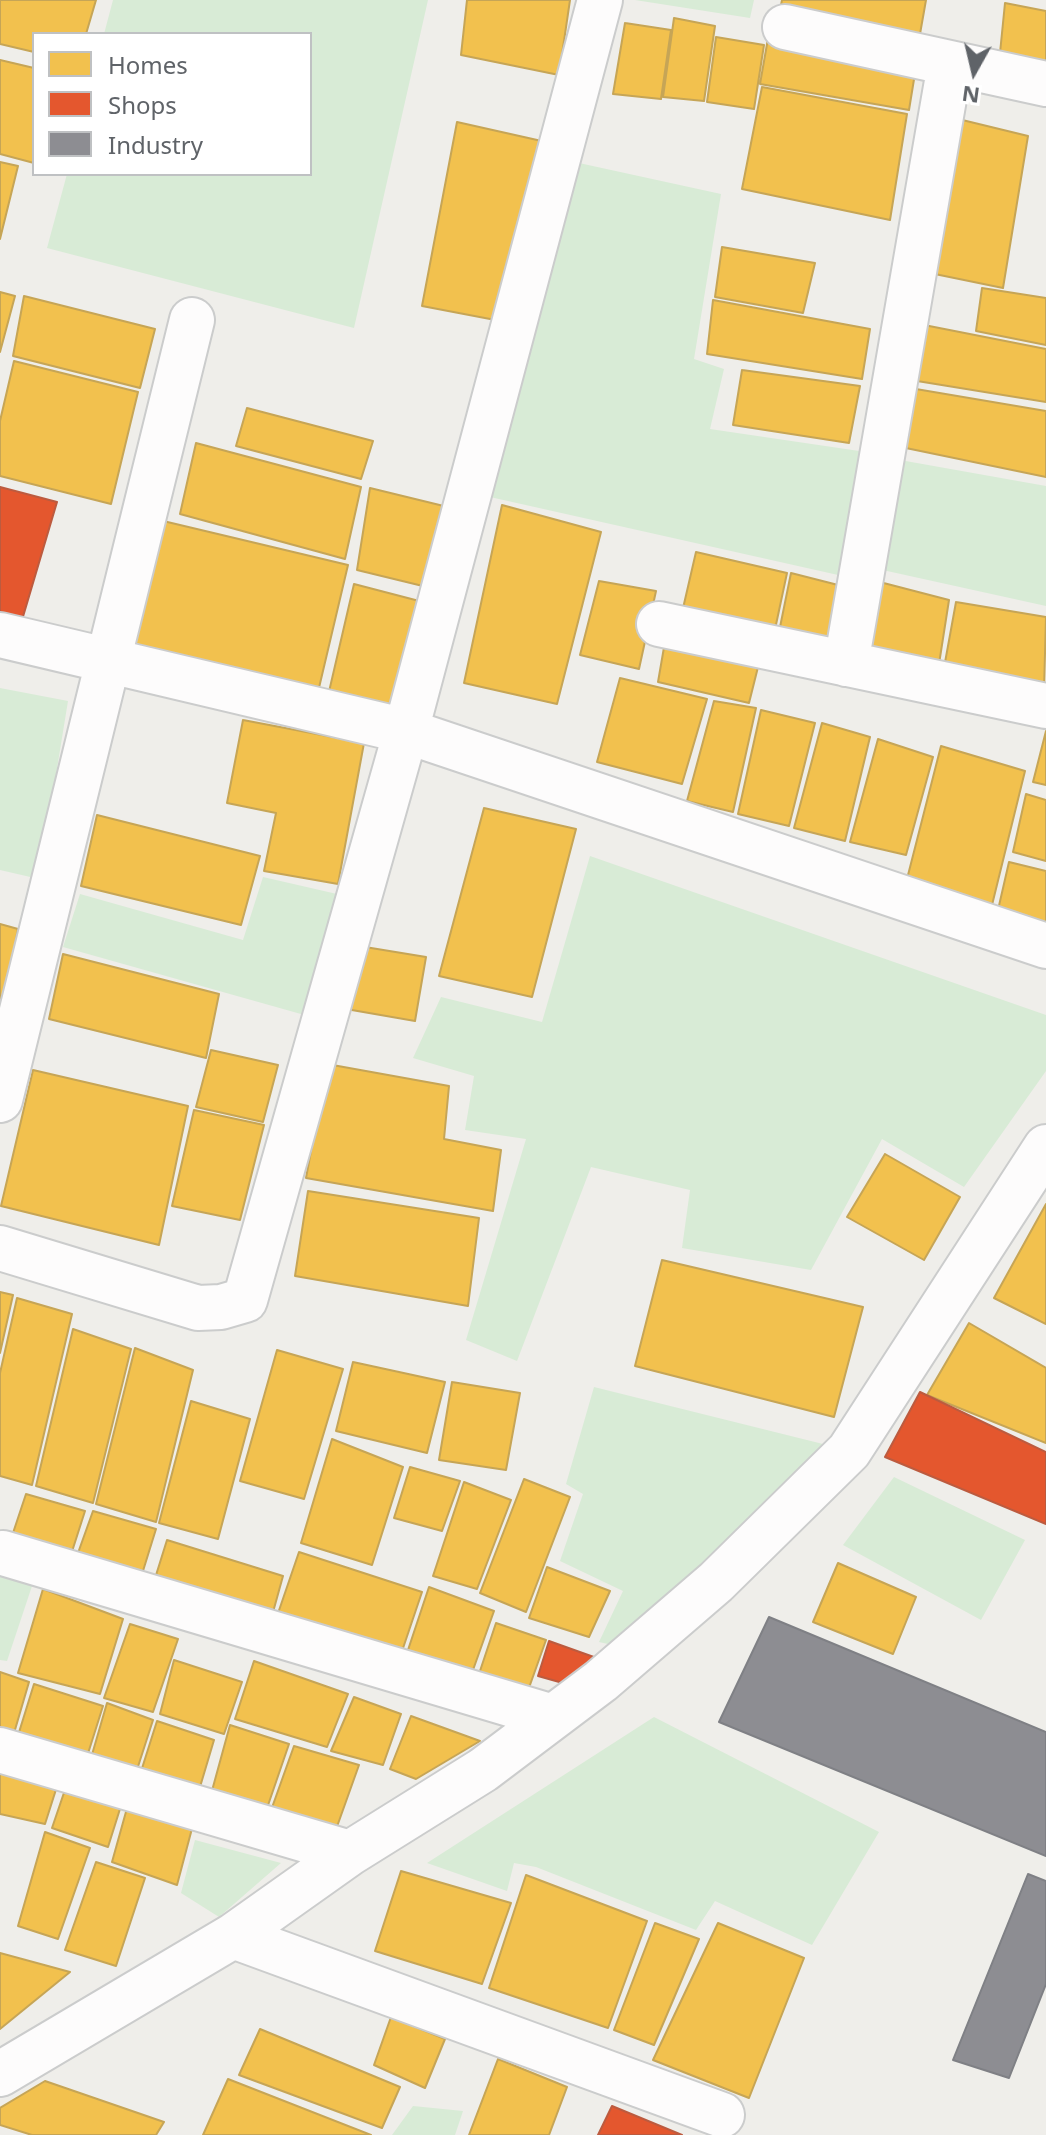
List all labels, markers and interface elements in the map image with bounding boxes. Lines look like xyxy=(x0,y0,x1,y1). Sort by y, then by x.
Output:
legend xyxy=(32,32,312,176)
north arrow xyxy=(934,32,1014,112)
text: Homes xyxy=(108,48,188,81)
text: N xyxy=(960,80,982,112)
text: Shops xyxy=(108,88,177,121)
text: Industry xyxy=(108,128,203,161)

